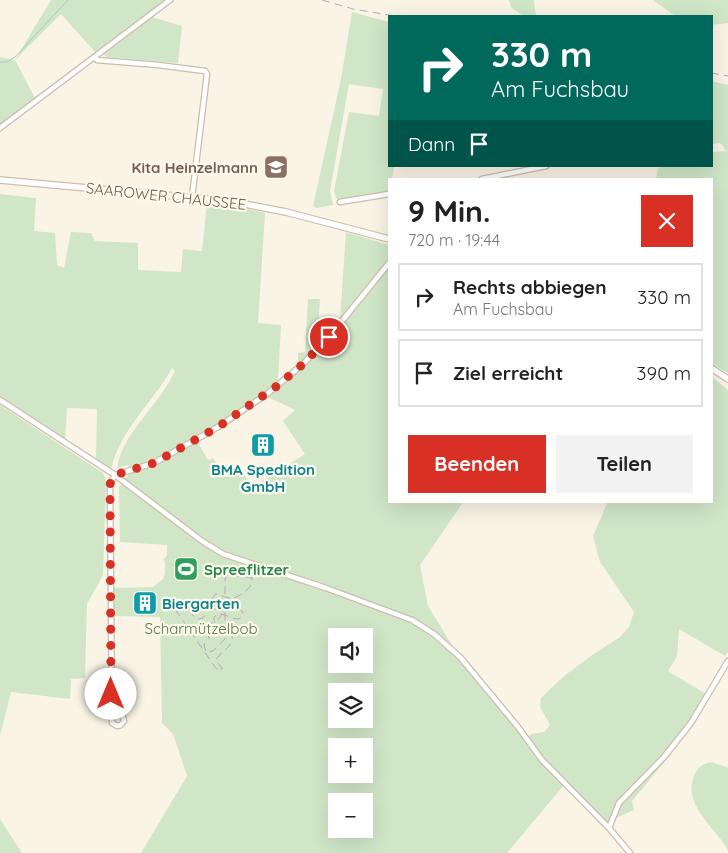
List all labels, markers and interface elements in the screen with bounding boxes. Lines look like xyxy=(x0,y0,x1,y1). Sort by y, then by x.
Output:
text: 330 m xyxy=(491,32,592,76)
icon: right xyxy=(408,35,473,100)
text: Am Fuchsbau xyxy=(491,75,629,103)
icon: arrive xyxy=(465,130,493,158)
text: Dann xyxy=(408,132,455,156)
school or university icon: Kita Heinzelmann xyxy=(263,154,289,180)
place label: Kita Heinzelmann xyxy=(132,158,258,177)
street label: SAAROWER CHAUSSEE xyxy=(85,178,247,214)
text: 9 Min. xyxy=(408,192,490,230)
button: close xyxy=(641,195,693,247)
text: 720 m · 19:44 xyxy=(408,230,500,250)
text: Rechts abbiegen xyxy=(453,275,606,299)
icon: right xyxy=(410,283,438,311)
text: 330 m xyxy=(637,285,691,309)
text: Am Fuchsbau xyxy=(453,299,553,319)
pin xyxy=(308,316,350,358)
icon: arrive xyxy=(315,323,343,351)
icon: arrive xyxy=(410,359,438,387)
text: Ziel erreicht xyxy=(453,361,563,385)
text: 390 m xyxy=(637,361,691,385)
building icon: BMA Spedition GmbH xyxy=(250,432,276,458)
button: Beenden xyxy=(408,435,546,493)
button: Teilen xyxy=(556,435,693,493)
place label: BMA Spedition GmbH xyxy=(211,460,315,496)
sports icon: Spreeflitzer xyxy=(173,556,199,582)
place label: Spreeflitzer xyxy=(204,560,289,579)
building icon: Biergarten xyxy=(132,590,158,616)
place label: Biergarten xyxy=(162,594,240,613)
park label: Scharmützelbob xyxy=(144,619,258,638)
map controls xyxy=(328,628,373,838)
button: sound xyxy=(328,628,373,673)
position arrow xyxy=(84,667,136,719)
button: layers xyxy=(328,683,373,728)
button: + xyxy=(328,738,373,783)
button: − xyxy=(328,793,373,838)

